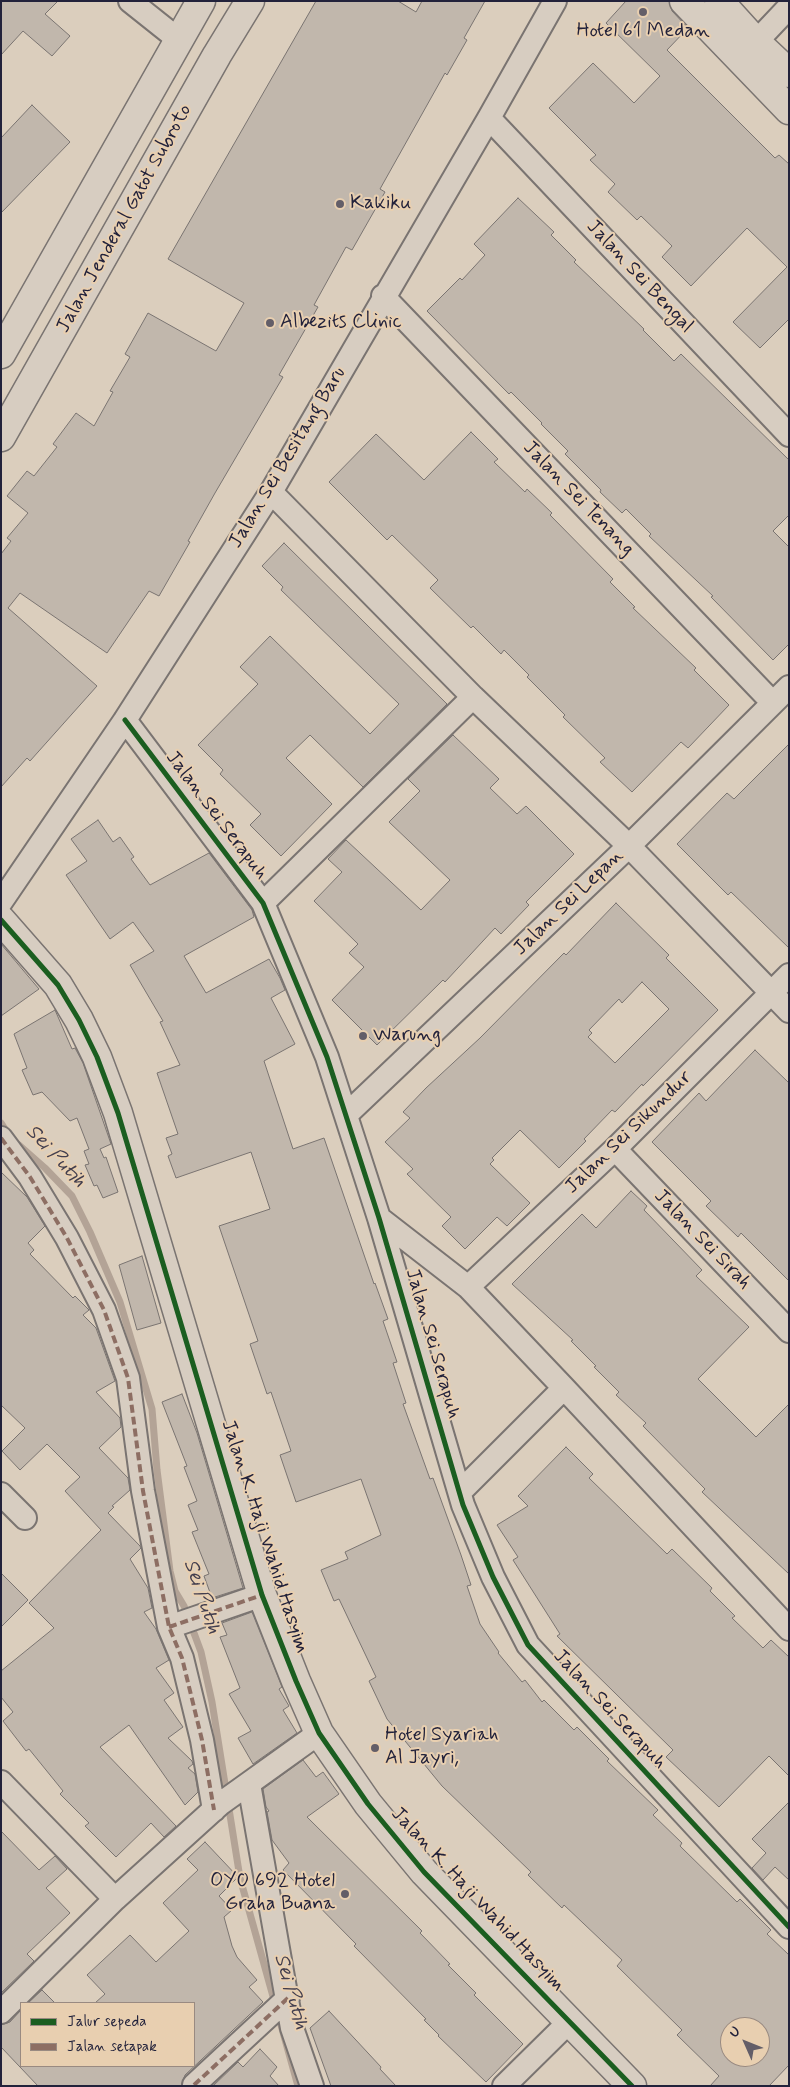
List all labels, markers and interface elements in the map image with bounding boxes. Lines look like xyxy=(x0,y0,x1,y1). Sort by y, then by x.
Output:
marker: Hotel 61 Medan xyxy=(637,6,649,18)
place label: Hotel 61 Medan xyxy=(576,20,710,44)
street label: Jalan Jenderal Gatot Subroto xyxy=(52,100,198,338)
place label: Kakiku xyxy=(350,192,411,216)
marker: Kakiku xyxy=(334,198,346,210)
street label: Jalan Sei Bengal xyxy=(580,215,698,339)
place label: Albezits Clinic xyxy=(280,311,402,335)
marker: Albezits Clinic xyxy=(264,317,276,329)
street label: Jalan Sei Besitang Baru xyxy=(224,363,352,553)
street label: Jalan Sei Tenang xyxy=(517,437,639,561)
street label: Jalan Sei Serapuh xyxy=(160,747,272,885)
street label: Jalan Sei Lepan xyxy=(509,845,629,961)
place label: Warung xyxy=(373,1024,441,1048)
marker: Warung xyxy=(357,1030,369,1042)
street label: Jalan Sei Sikundur xyxy=(561,1066,697,1200)
water label: Sei Putih xyxy=(19,1120,91,1194)
street label: Jalan Sei Sirah xyxy=(648,1185,756,1295)
street label: Jalan Sei Serapuh xyxy=(399,1266,465,1422)
street label: Jalan K. Haji Wahid Hasyim xyxy=(215,1417,313,1657)
water label: Sei Putih xyxy=(176,1556,226,1638)
street label: Jalan Sei Serapuh xyxy=(547,1645,671,1775)
place label: Hotel Syariah Al Jayri, xyxy=(385,1724,499,1771)
marker: Hotel Syariah Al Jayri, xyxy=(369,1742,381,1754)
street label: Jalan K. Haji Wahid Hasyim xyxy=(385,1803,569,1997)
place label: OYO 692 Hotel Graha Buana xyxy=(210,1870,335,1917)
marker: OYO 692 Hotel Graha Buana xyxy=(339,1888,351,1900)
water label: Sei Putih xyxy=(267,1951,313,2033)
legend xyxy=(20,2002,195,2067)
text: Jalur sepeda xyxy=(67,2012,147,2032)
north arrow xyxy=(720,2017,770,2067)
text: U xyxy=(725,2023,745,2042)
text: Jalan setapak xyxy=(67,2037,157,2057)

